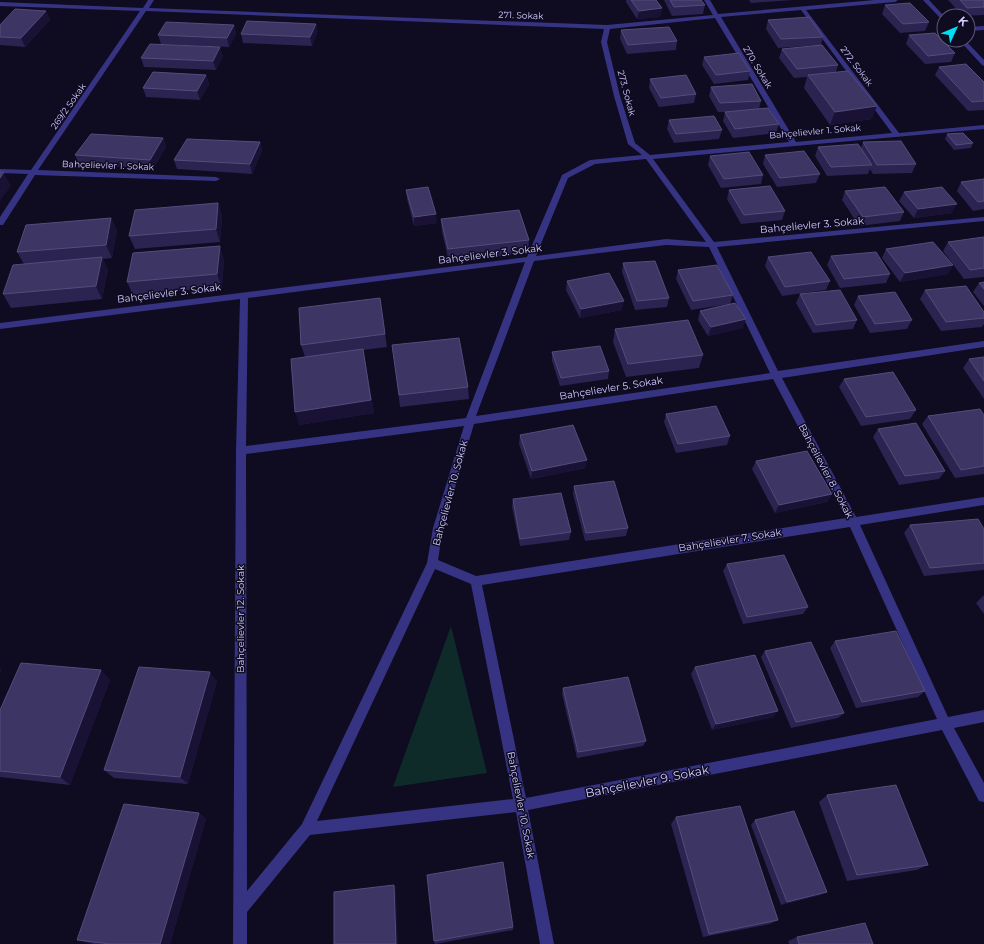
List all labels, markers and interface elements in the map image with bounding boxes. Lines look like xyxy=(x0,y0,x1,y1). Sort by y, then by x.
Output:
north arrow xyxy=(936,8,976,48)
street label: 271. Sokak xyxy=(498,9,544,21)
text: K xyxy=(955,13,972,29)
street label: 270. Sokak xyxy=(741,44,775,91)
street label: 272. Sokak xyxy=(838,44,876,89)
street label: 273. Sokak xyxy=(616,69,639,118)
street label: 269/2 Sokak xyxy=(48,80,88,131)
street label: Bahçelievler 1. Sokak xyxy=(769,121,862,140)
street label: Bahçelievler 1. Sokak xyxy=(62,158,155,172)
street label: Bahçelievler 3. Sokak xyxy=(759,214,865,236)
street label: Bahçelievler 3. Sokak xyxy=(437,241,543,267)
street label: Bahçelievler 3. Sokak xyxy=(116,280,222,306)
street label: Bahçelievler 5. Sokak xyxy=(558,373,664,403)
street label: Bahçelievler 8. Sokak xyxy=(796,421,856,521)
street label: Bahçelievler 10. Sokak xyxy=(430,439,470,547)
street label: Bahçelievler 7. Sokak xyxy=(678,525,782,555)
street label: Bahçelievler 12. Sokak xyxy=(234,565,247,673)
street label: Bahçelievler 10. Sokak xyxy=(504,750,538,860)
street label: Bahçelievler 9. Sokak xyxy=(584,761,711,800)

